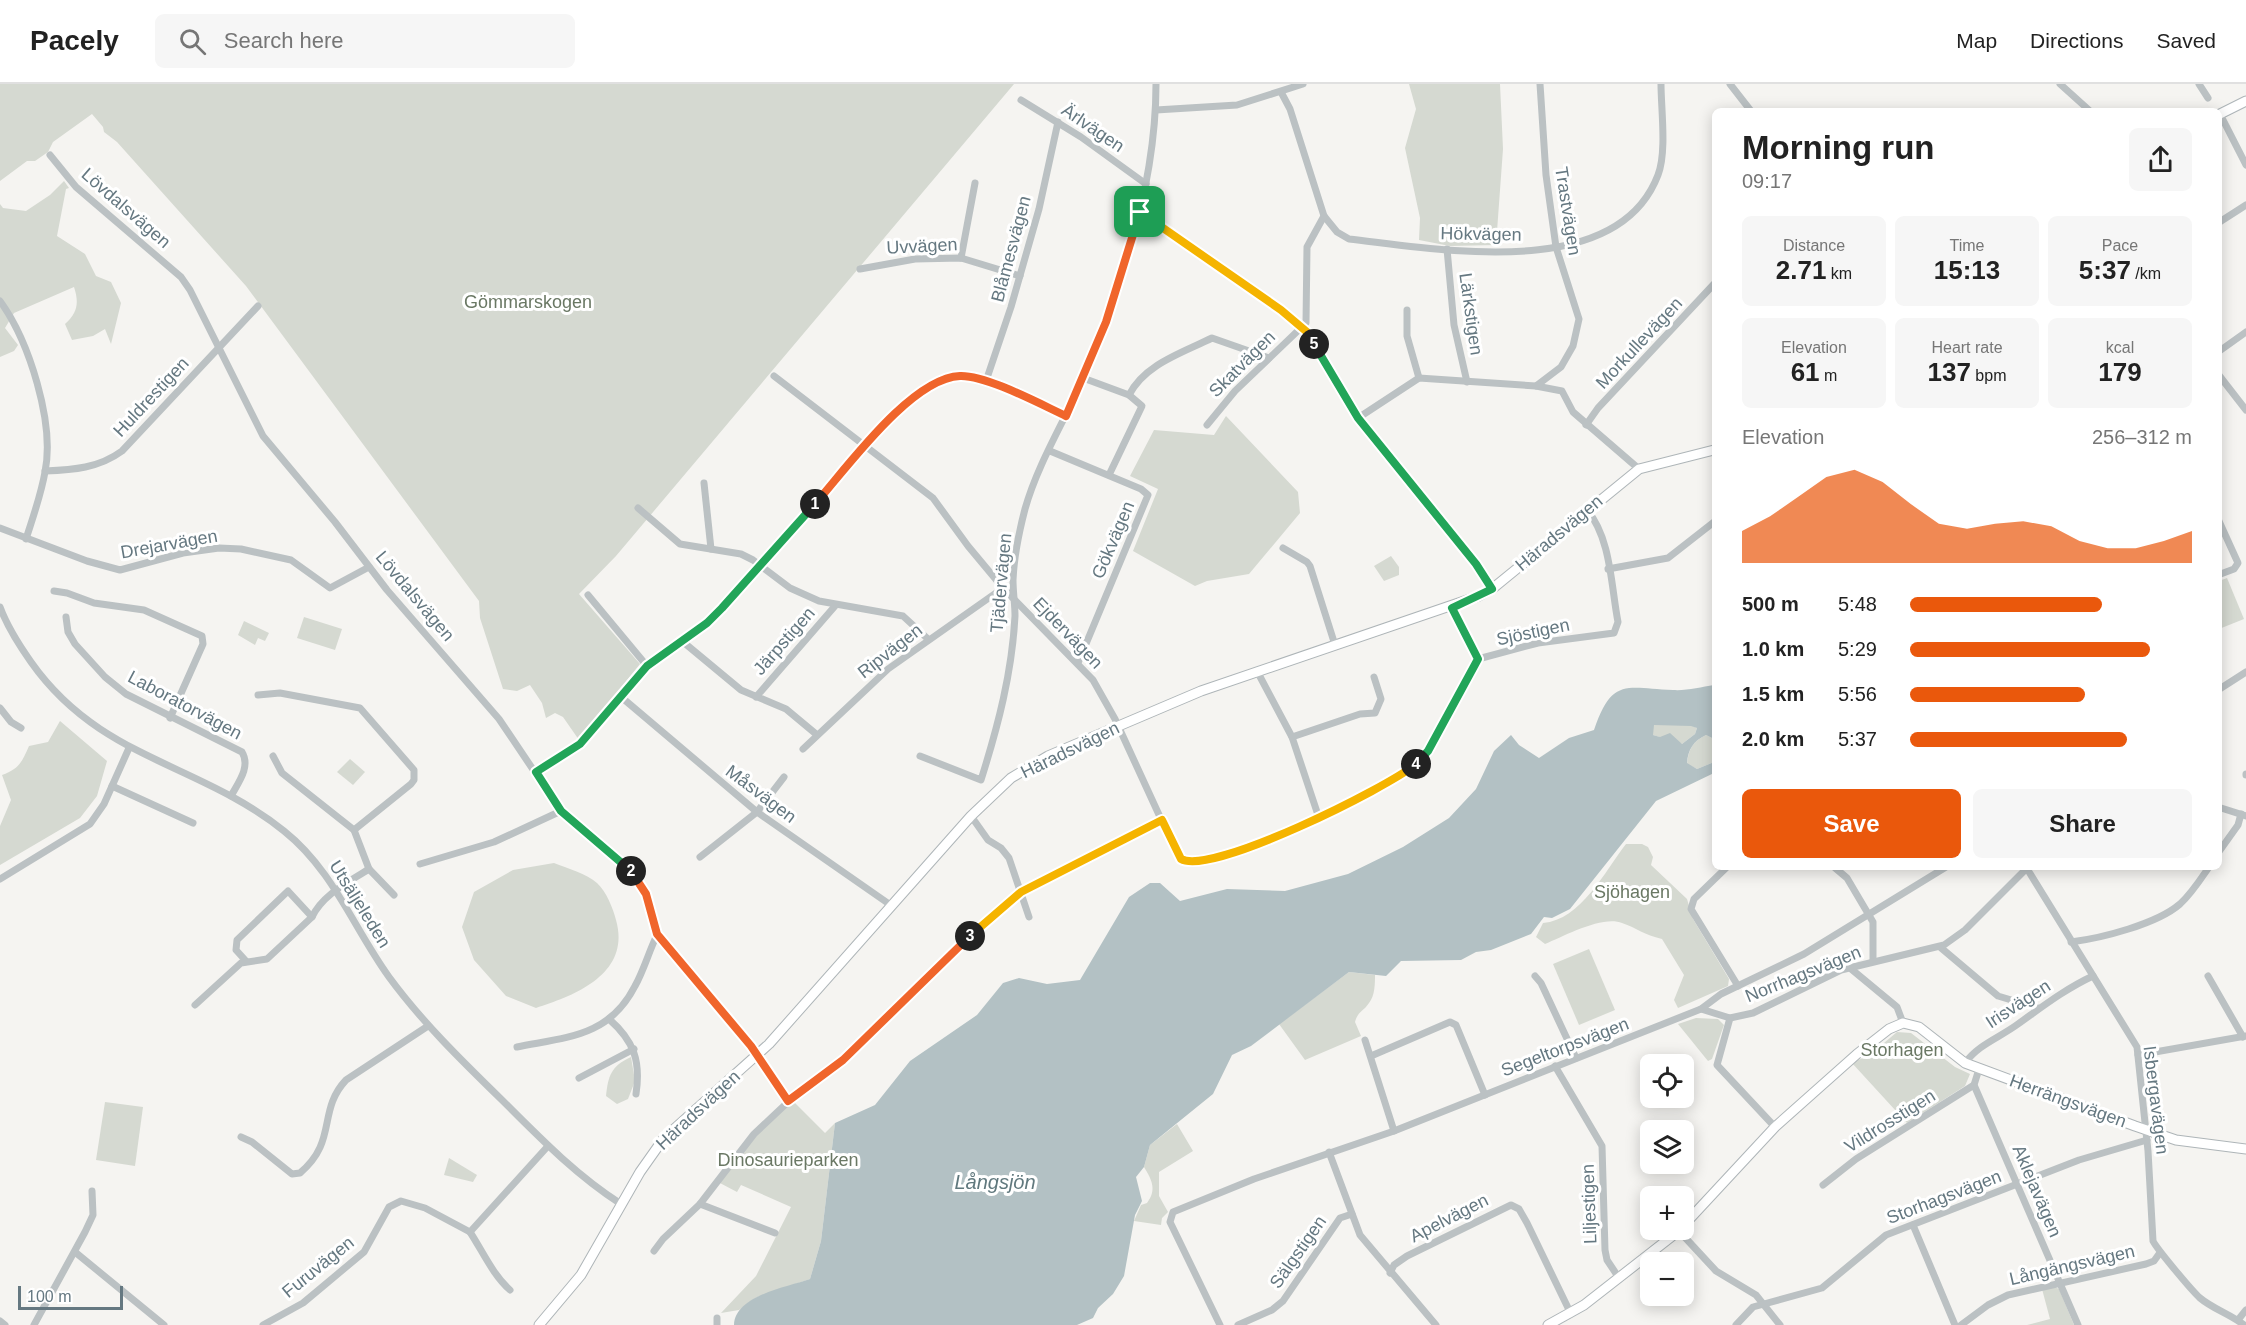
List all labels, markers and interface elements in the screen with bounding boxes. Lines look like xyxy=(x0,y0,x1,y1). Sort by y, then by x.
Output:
search box xyxy=(155,14,575,68)
text: Pacely xyxy=(30,25,119,56)
icon: search xyxy=(176,25,209,58)
text: Search here xyxy=(224,28,344,53)
text: Map xyxy=(1956,29,1997,52)
text: Directions xyxy=(2030,29,2123,52)
text: Saved xyxy=(2156,29,2216,52)
street label: Ärlvägen xyxy=(1058,100,1128,156)
button: share xyxy=(2129,128,2192,191)
text: Morning run xyxy=(1742,129,1934,166)
street label: Lövdalsvägen xyxy=(78,164,174,252)
street label: Trastvägen xyxy=(1551,165,1585,257)
text: 09:17 xyxy=(1742,170,1792,192)
pin xyxy=(1114,186,1165,237)
street label: Blåmesvägen xyxy=(987,194,1035,304)
icon: arrive xyxy=(1123,195,1156,228)
street label: Hökvägen xyxy=(1440,223,1522,245)
street label: Uvvägen xyxy=(886,234,958,258)
text: Distance xyxy=(1783,237,1845,254)
text: Time xyxy=(1950,237,1984,254)
text: Pace xyxy=(2102,237,2138,254)
text: 2.71 xyxy=(1776,255,1826,285)
text: 15:13 xyxy=(1934,255,2000,285)
text: 5:37 xyxy=(2079,255,2131,285)
text: km xyxy=(1826,265,1852,282)
text: /km xyxy=(2131,265,2161,282)
street label: Lärkstigen xyxy=(1455,271,1487,357)
park label: Gömmarskogen xyxy=(464,292,592,312)
street label: Morkullevägen xyxy=(1592,293,1686,393)
street label: Skatvägen xyxy=(1205,327,1279,401)
pin: 5 xyxy=(1299,329,1329,359)
text: 5 xyxy=(1310,335,1318,352)
text: Elevation xyxy=(1781,339,1847,356)
text: Heart rate xyxy=(1931,339,2003,356)
text: kcal xyxy=(2106,339,2134,356)
street label: Huldrestigen xyxy=(109,353,193,441)
text: 61 xyxy=(1791,357,1820,387)
text: 137 xyxy=(1928,357,1971,387)
text: 179 xyxy=(2098,357,2142,387)
text: m xyxy=(1820,367,1837,384)
text: bpm xyxy=(1971,367,2006,384)
text: Elevation xyxy=(1742,426,1824,448)
text: 256–312 m xyxy=(2092,426,2192,448)
pin: 1 xyxy=(800,489,830,519)
street label: Häradsvägen xyxy=(1512,491,1606,575)
text: 1 xyxy=(811,495,819,512)
street label: Gökvägen xyxy=(1088,498,1138,582)
street label: Drejarvägen xyxy=(119,526,219,562)
street label: Tjädervägen xyxy=(987,532,1015,634)
street label: Lövdalsvägen xyxy=(372,547,458,645)
street label: Ejdervägen xyxy=(1029,593,1107,673)
text: 500 m xyxy=(1742,593,1799,615)
text: 5:48 xyxy=(1838,593,1877,615)
street label: Järpstigen xyxy=(749,603,819,679)
street label: Sjöstigen xyxy=(1495,615,1571,649)
street label: Ripvägen xyxy=(854,620,926,682)
text: 1.0 km xyxy=(1742,638,1804,660)
text: 5:29 xyxy=(1838,638,1877,660)
street label: Laboratorvägen xyxy=(125,667,245,743)
text: 1.5 km xyxy=(1742,683,1804,705)
text: 5:56 xyxy=(1838,683,1877,705)
street label: Häradsvägen xyxy=(1017,718,1123,782)
text: 2.0 km xyxy=(1742,728,1804,750)
text: 5:37 xyxy=(1838,728,1877,750)
pin: 4 xyxy=(1401,749,1431,779)
text: 4 xyxy=(1412,755,1420,772)
street label: Måsvägen xyxy=(722,761,800,827)
button: Save xyxy=(1742,789,1961,858)
button: Share xyxy=(1973,789,2192,858)
pin: 2 xyxy=(616,856,646,886)
street label: Utsäljeleden xyxy=(325,857,395,951)
text: 2 xyxy=(627,862,635,879)
park label: Sjöhagen xyxy=(1594,882,1670,902)
pin: 3 xyxy=(955,921,985,951)
text: 3 xyxy=(966,927,974,944)
street label: Norrhagsvägen xyxy=(1742,942,1864,1006)
street label: Irisvägen xyxy=(1982,976,2054,1032)
street label: Segeltorpsvägen xyxy=(1498,1013,1632,1081)
park label: Storhagen xyxy=(1860,1040,1944,1060)
street label: Isbergavägen xyxy=(2139,1045,2173,1155)
map controls xyxy=(1640,1054,1694,1306)
button: locate xyxy=(1640,1054,1694,1108)
street label: Häradsvägen xyxy=(652,1066,744,1154)
street label: Herrängsvägen xyxy=(2007,1071,2129,1131)
street label: Vildrosstigen xyxy=(1841,1085,1939,1157)
button: layers xyxy=(1640,1120,1694,1174)
street label: Aklejavägen xyxy=(2009,1142,2065,1240)
park label: Dinosaurieparken xyxy=(717,1150,859,1170)
street label: Liljestigen xyxy=(1578,1164,1600,1244)
street label: Storhagsvägen xyxy=(1884,1166,2004,1228)
water label: Långsjön xyxy=(954,1171,1036,1193)
button: + xyxy=(1640,1186,1694,1240)
street label: Apelvägen xyxy=(1407,1190,1491,1246)
street label: Sälgstigen xyxy=(1266,1212,1330,1292)
street label: Furuvägen xyxy=(278,1232,358,1302)
street label: Långängsvägen xyxy=(2007,1241,2137,1289)
button: − xyxy=(1640,1252,1694,1306)
scale bar xyxy=(18,1283,123,1310)
text: 100 m xyxy=(27,1288,71,1305)

